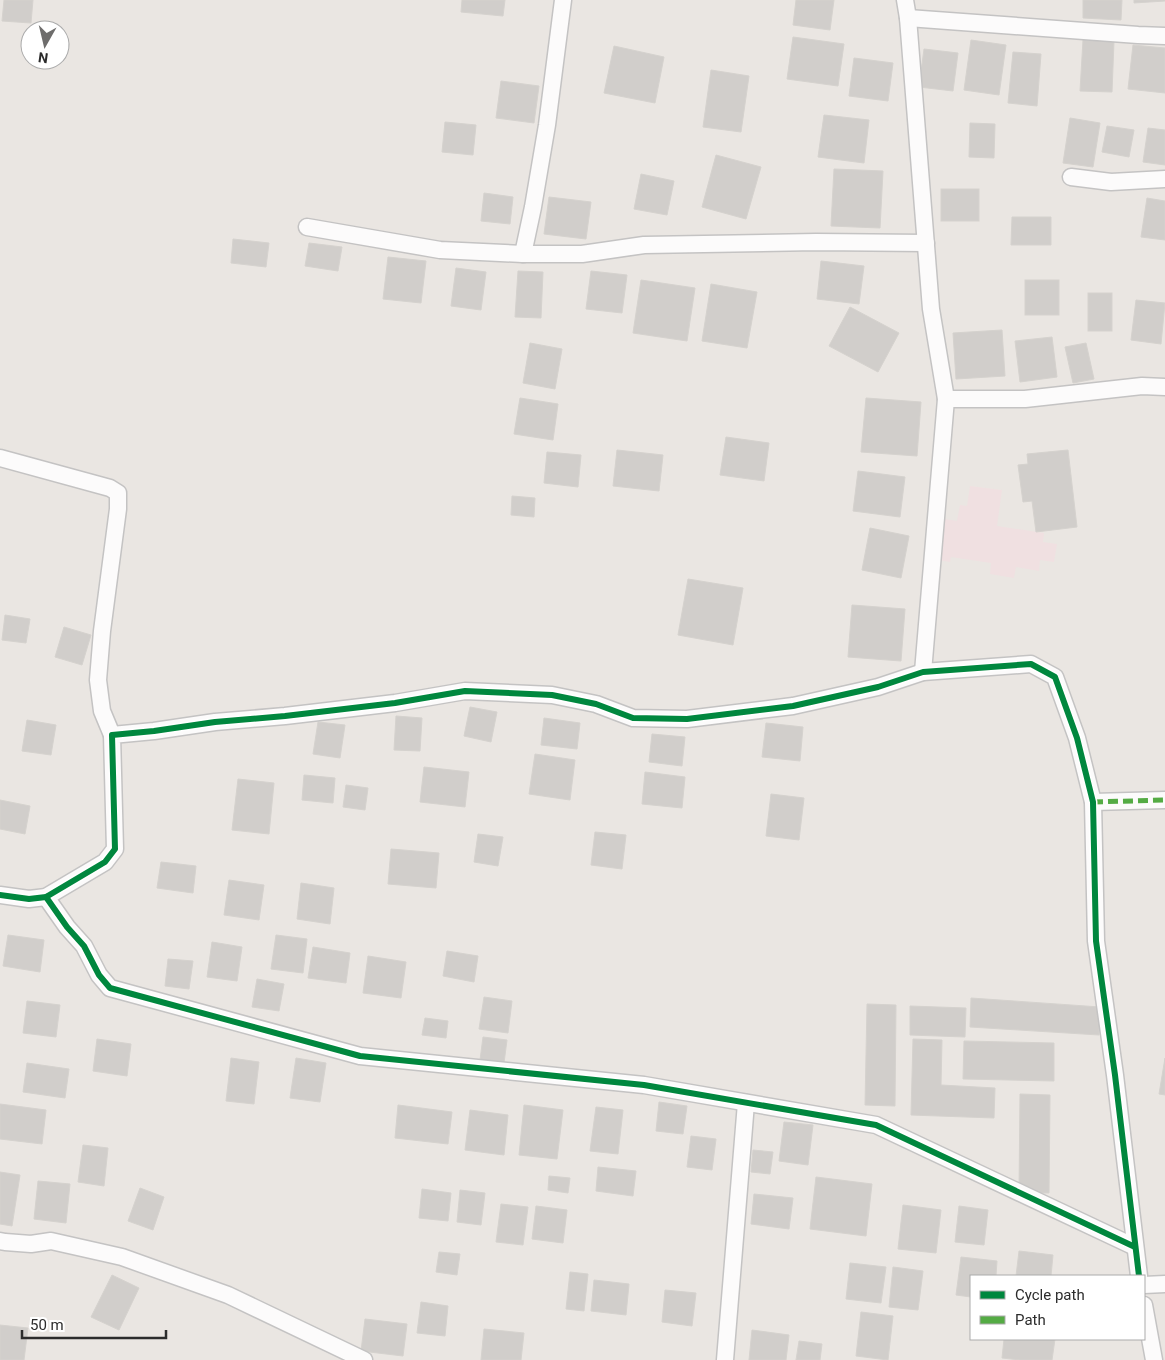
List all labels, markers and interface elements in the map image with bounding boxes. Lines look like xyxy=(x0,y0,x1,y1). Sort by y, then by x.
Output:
north arrow xyxy=(20,20,70,70)
text: N xyxy=(37,49,49,66)
legend xyxy=(970,1275,1145,1340)
text: Cycle path xyxy=(1015,1286,1085,1304)
scale bar xyxy=(22,1308,166,1340)
text: Path xyxy=(1015,1311,1046,1329)
text: 50 m xyxy=(30,1316,64,1334)

